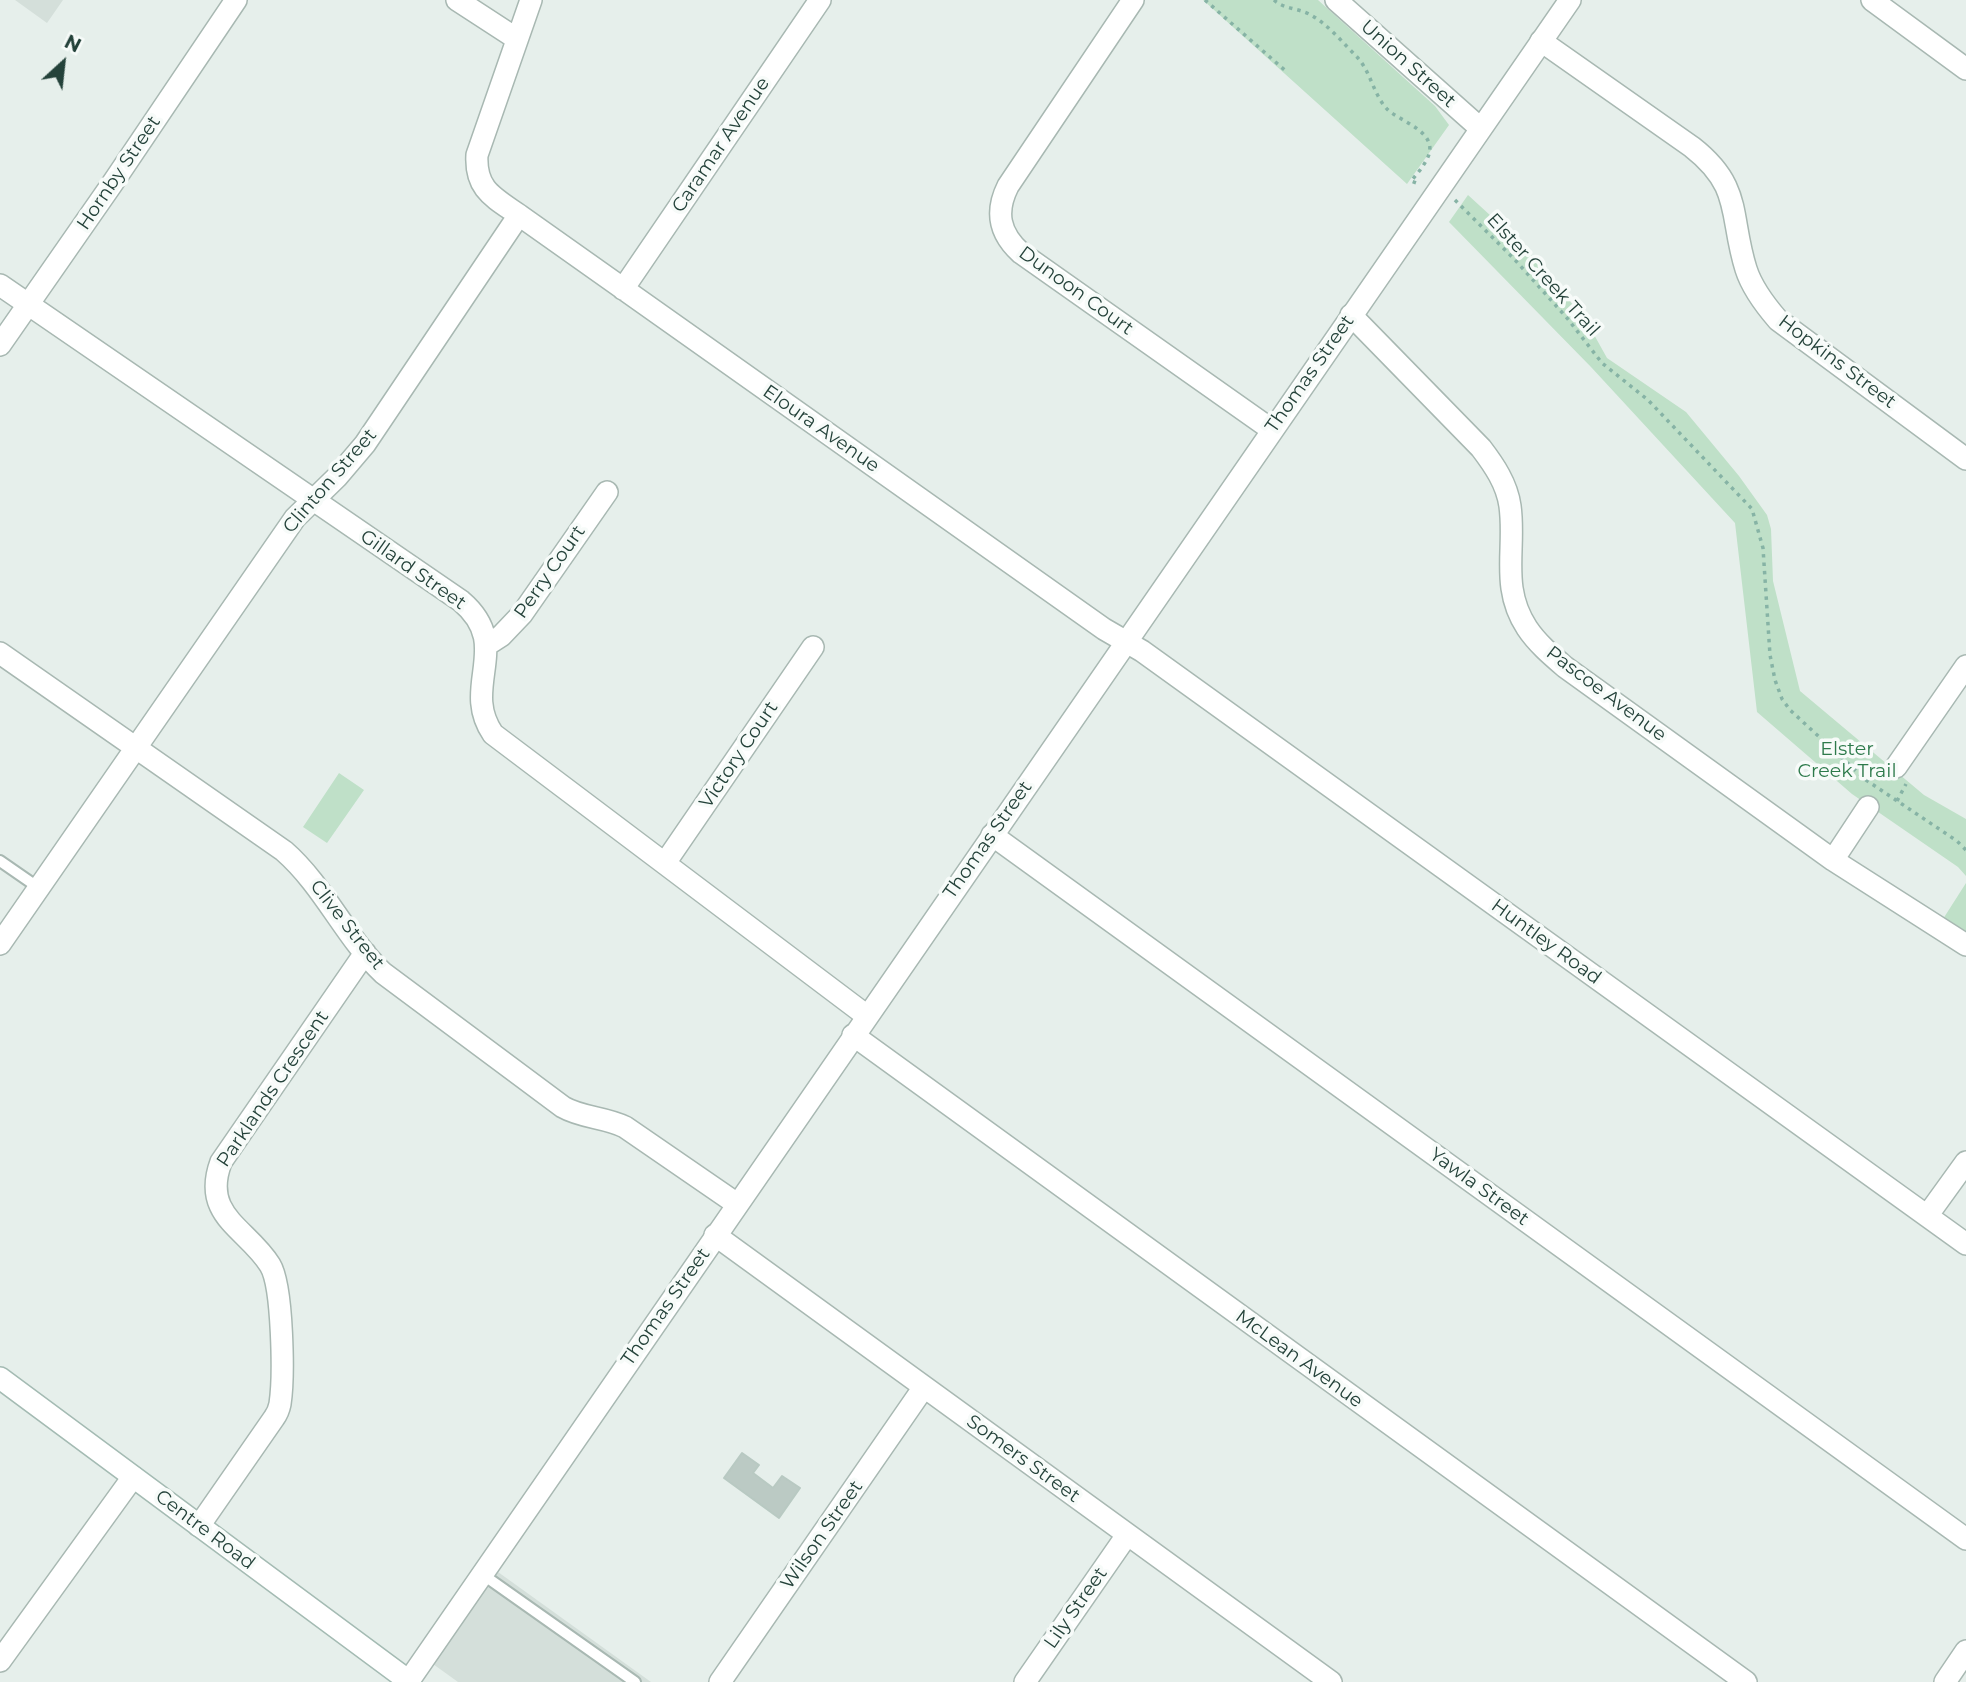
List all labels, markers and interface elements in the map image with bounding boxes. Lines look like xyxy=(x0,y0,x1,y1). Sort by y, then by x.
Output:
street label: Union Street xyxy=(1356,15,1460,113)
north arrow xyxy=(28,28,98,98)
text: N xyxy=(61,30,85,58)
street label: Caramar Avenue xyxy=(667,73,775,217)
street label: Hornby Street xyxy=(72,111,166,235)
street label: Elster Creek Trail xyxy=(1482,209,1604,341)
street label: Dunoon Court xyxy=(1014,242,1138,340)
street label: Hopkins Street xyxy=(1774,310,1900,414)
street label: Thomas Street xyxy=(1261,311,1359,437)
street label: Eloura Avenue xyxy=(758,380,884,478)
street label: Clinton Street xyxy=(278,424,382,538)
street label: Perry Court xyxy=(510,521,590,623)
street label: Gillard Street xyxy=(356,525,470,615)
street label: Pascoe Avenue xyxy=(1541,641,1671,747)
street label: Victory Court xyxy=(695,697,783,813)
park label: Elster Creek Trail xyxy=(1797,738,1897,782)
street label: Thomas Street xyxy=(939,777,1037,903)
street label: Clive Street xyxy=(305,876,389,974)
street label: Huntley Road xyxy=(1487,895,1605,989)
street label: Parklands Crescent xyxy=(212,1006,334,1172)
street label: Yawla Street xyxy=(1425,1143,1533,1231)
street label: Thomas Street xyxy=(617,1244,715,1370)
street label: McLean Avenue xyxy=(1231,1305,1367,1413)
street label: Somers Street xyxy=(962,1410,1084,1508)
street label: Wilson Street xyxy=(776,1476,868,1594)
street label: Centre Road xyxy=(151,1485,259,1575)
street label: Lily Street xyxy=(1040,1563,1112,1653)

